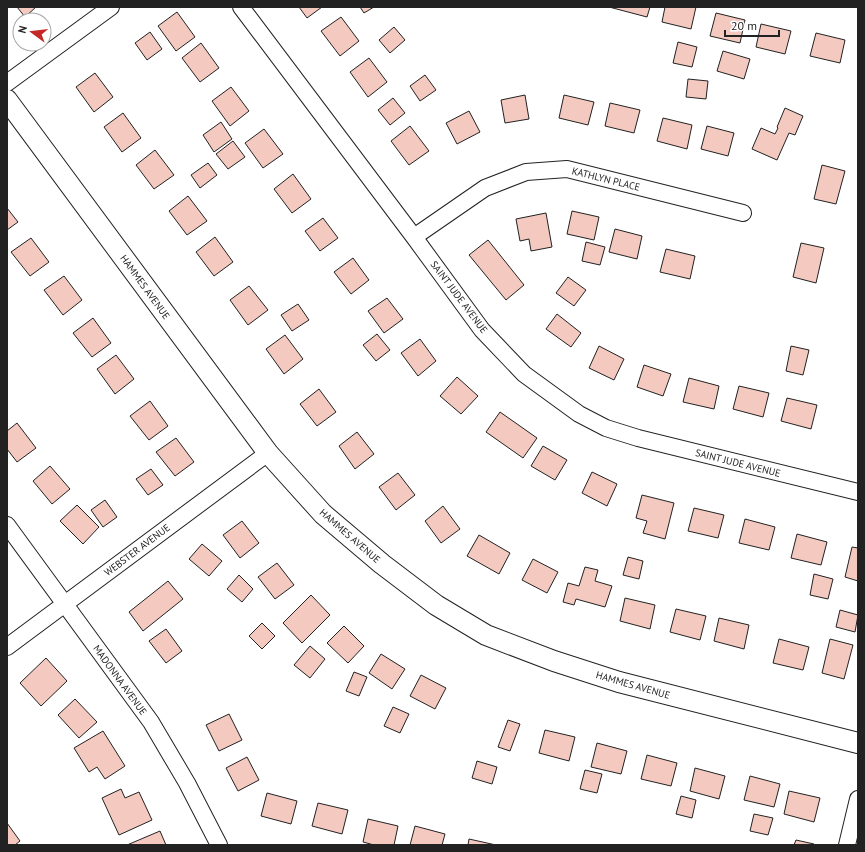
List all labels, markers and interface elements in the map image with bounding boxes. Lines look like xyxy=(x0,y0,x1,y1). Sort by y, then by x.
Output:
north arrow xyxy=(12,12,52,52)
scale bar xyxy=(725,12,779,38)
text: 20 m xyxy=(731,18,757,33)
text: N xyxy=(15,24,30,35)
street label: KATHLYN PLACE xyxy=(571,164,641,194)
street label: HAMMES AVENUE xyxy=(117,252,173,322)
street label: SAINT JUDE AVENUE xyxy=(428,258,490,336)
street label: SAINT JUDE AVENUE xyxy=(694,446,782,480)
street label: HAMMES AVENUE xyxy=(317,506,383,566)
street label: WEBSTER AVENUE xyxy=(102,521,172,579)
street label: MADONNA AVENUE xyxy=(90,642,150,718)
street label: HAMMES AVENUE xyxy=(594,668,672,702)

